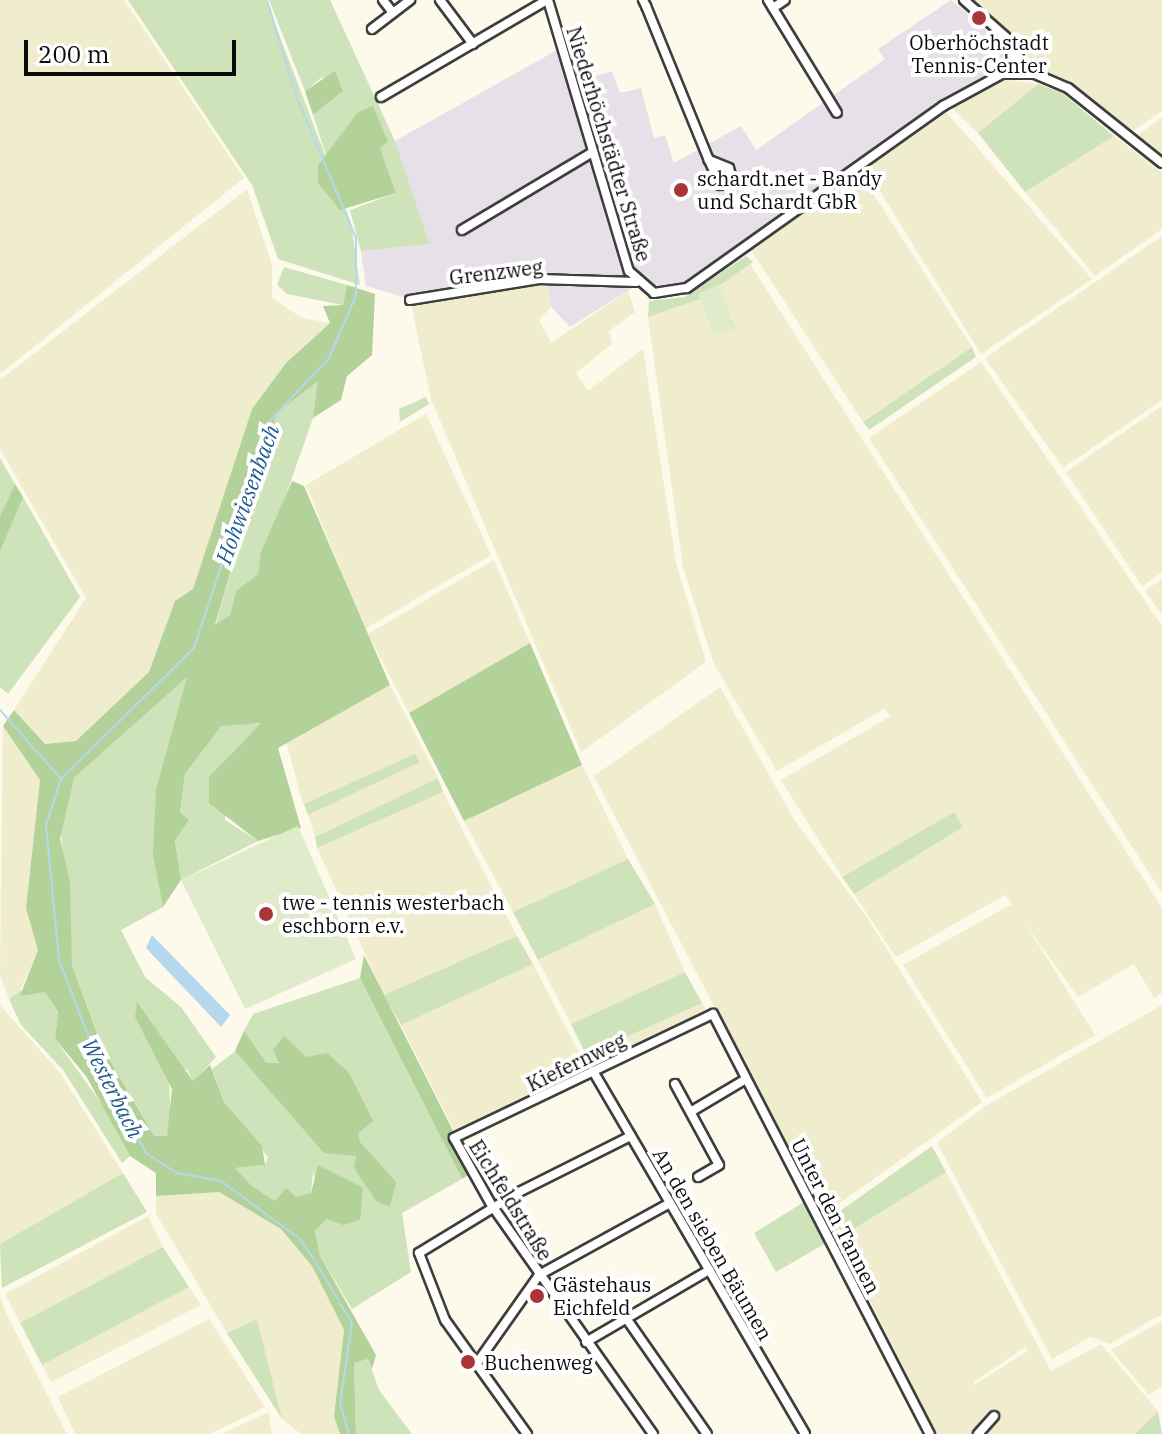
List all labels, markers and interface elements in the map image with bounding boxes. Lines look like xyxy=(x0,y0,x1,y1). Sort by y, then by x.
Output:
marker: Oberhöchstadt Tennis-Center xyxy=(970,9,988,27)
scale bar xyxy=(28,24,240,74)
street label: Niederhöchstädter Straße xyxy=(562,24,656,264)
place label: Oberhöchstadt Tennis-Center xyxy=(909,30,1049,77)
text: 200 m xyxy=(38,38,110,70)
place label: schardt.net - Bandy und Schardt GbR xyxy=(697,166,882,213)
marker: schardt.net - Bandy und Schardt GbR xyxy=(672,181,690,199)
street label: Grenzweg xyxy=(448,254,544,290)
water label: Hohwiesenbach xyxy=(210,421,284,567)
place label: twe - tennis westerbach eschborn e.v. xyxy=(282,890,505,937)
marker: twe - tennis westerbach eschborn e.v. xyxy=(257,905,275,923)
street label: Kiefernweg xyxy=(523,1028,629,1096)
water label: Westerbach xyxy=(77,1034,149,1142)
street label: Unter den Tannen xyxy=(786,1134,886,1298)
street label: Eichfeldstraße xyxy=(464,1135,558,1265)
street label: An den sieben Bäumen xyxy=(648,1144,778,1344)
place label: Gästehaus Eichfeld xyxy=(553,1272,651,1319)
marker: Gästehaus Eichfeld xyxy=(528,1287,546,1305)
place label: Buchenweg xyxy=(484,1350,593,1374)
marker: Buchenweg xyxy=(459,1353,477,1371)

